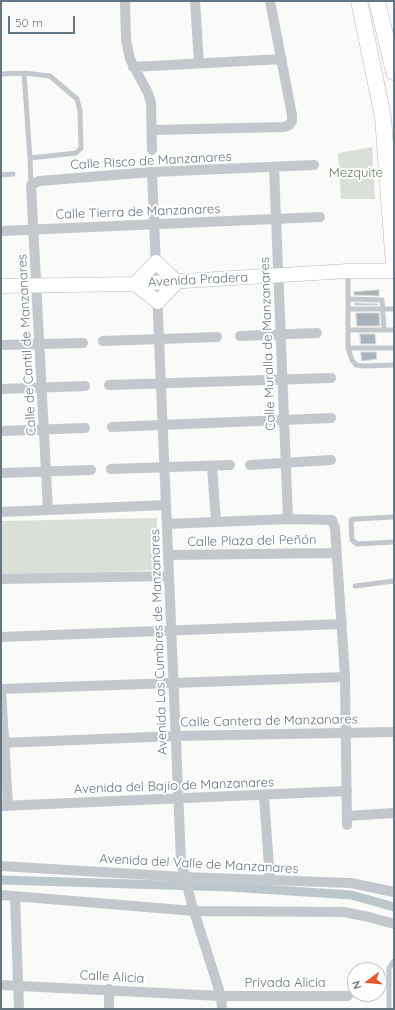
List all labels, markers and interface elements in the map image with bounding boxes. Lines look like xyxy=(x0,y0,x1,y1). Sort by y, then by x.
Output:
scale bar xyxy=(10,8,77,34)
text: 50 m xyxy=(15,15,43,30)
street label: Calle Risco de Manzanares xyxy=(70,149,232,173)
park label: Mezquite xyxy=(329,165,383,181)
street label: Calle Tierra de Manzanares xyxy=(55,201,221,223)
street label: Calle de Cantil de Manzanares xyxy=(14,254,40,436)
street label: Calle Muralla de Manzanares xyxy=(257,257,279,431)
street label: Avenida Pradera xyxy=(148,270,248,290)
street label: Avenida Las Cumbres de Manzanares xyxy=(147,529,171,755)
street label: Calle Plaza del Peñón xyxy=(187,532,317,550)
street label: Calle Cantera de Manzanares xyxy=(180,712,358,730)
street label: Avenida del Bajío de Manzanares xyxy=(74,775,274,797)
street label: Avenida del Valle de Manzanares xyxy=(99,851,299,877)
north arrow xyxy=(347,962,387,1002)
street label: Calle Alicia xyxy=(79,968,145,986)
street label: Privada Alicia xyxy=(244,975,326,991)
text: N xyxy=(349,979,364,991)

